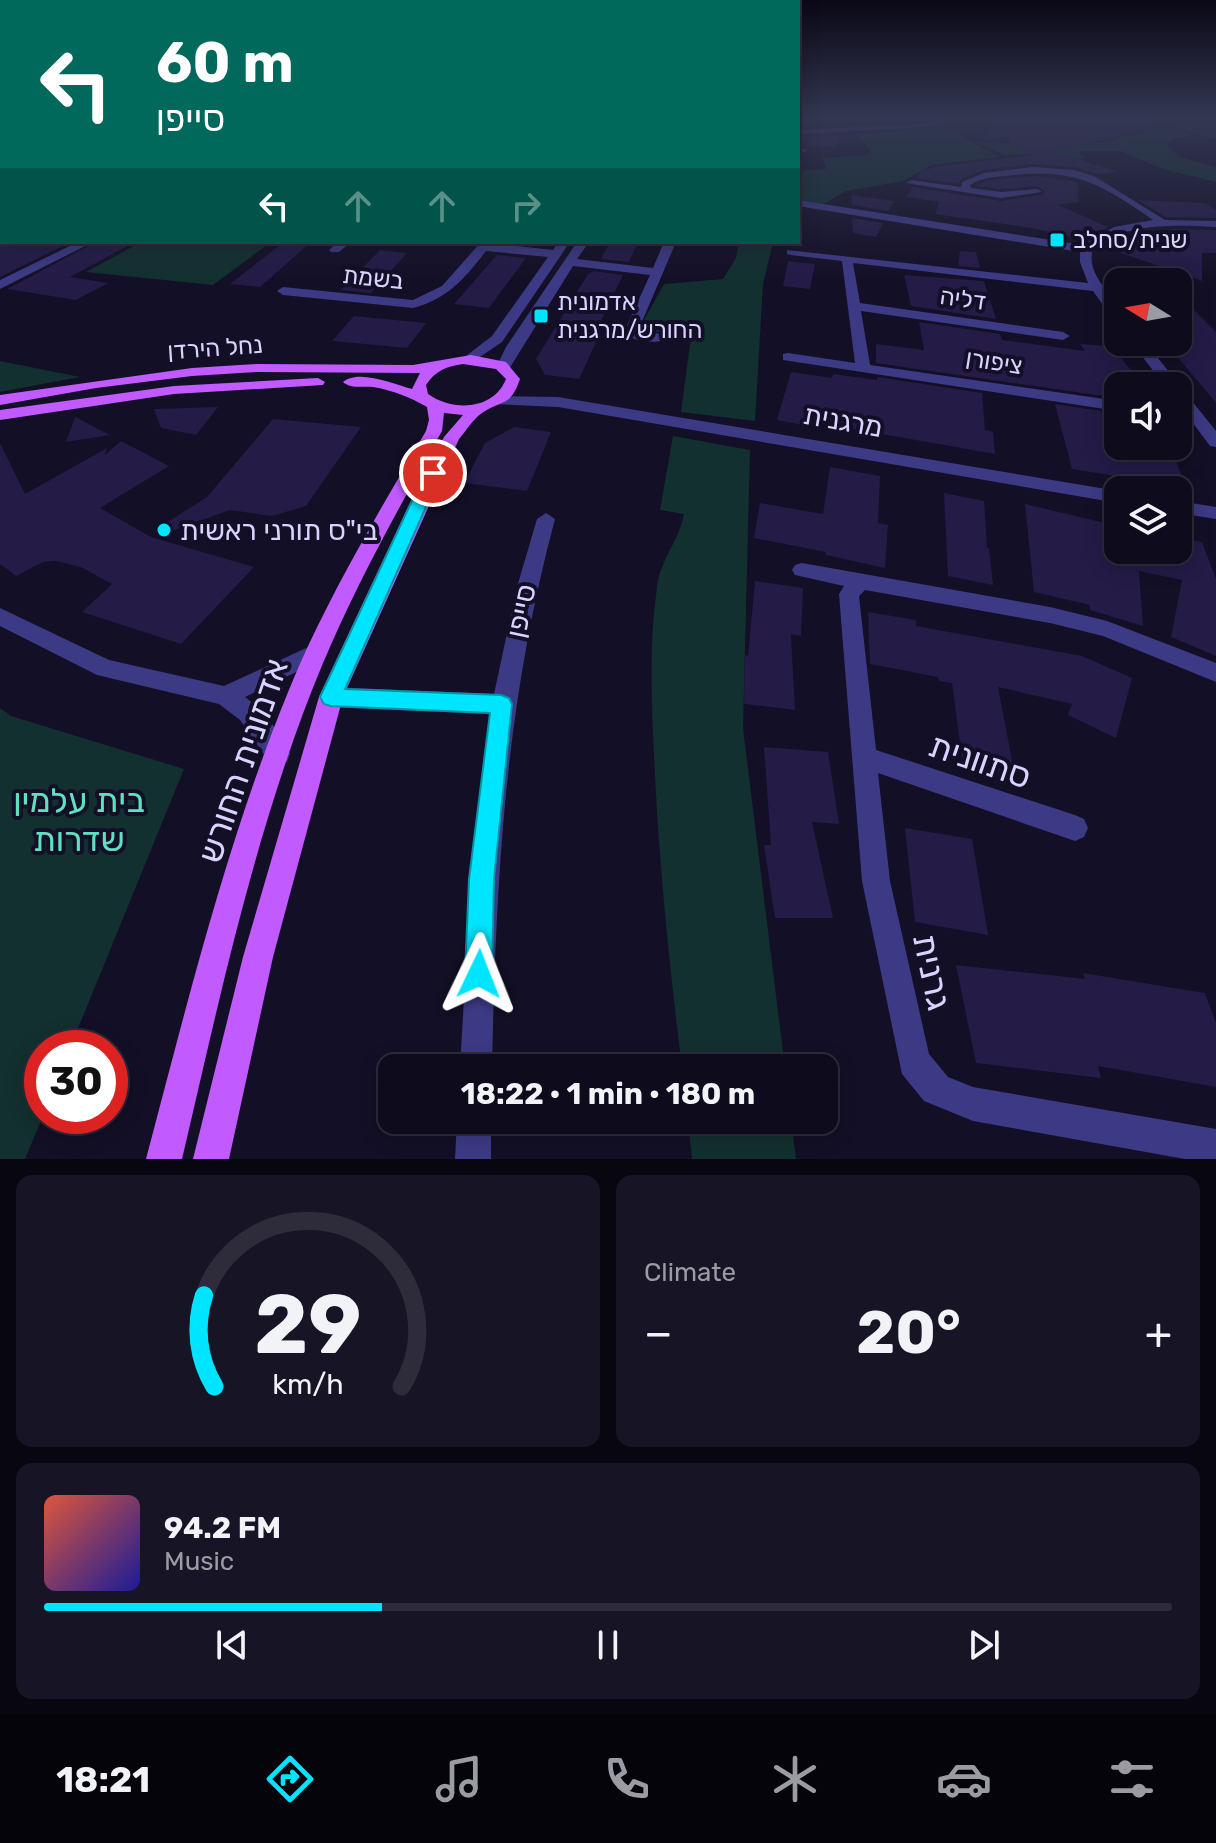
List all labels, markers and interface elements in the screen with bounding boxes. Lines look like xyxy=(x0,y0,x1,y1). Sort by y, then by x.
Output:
text: 60 m xyxy=(156,30,294,96)
icon: left xyxy=(24,32,128,136)
text: סייפן xyxy=(156,97,225,140)
icon: left xyxy=(252,184,296,228)
icon: ahead xyxy=(336,184,380,228)
icon: ahead xyxy=(420,184,464,228)
icon: right xyxy=(504,184,548,228)
place label: שנית/סחלב xyxy=(1073,226,1187,254)
marker: שנית/סחלב xyxy=(1048,231,1066,249)
street label: בשמת xyxy=(341,261,405,295)
north arrow xyxy=(1104,268,1192,356)
map controls xyxy=(1104,268,1192,564)
street label: דליה xyxy=(938,282,988,316)
place label: אדמונית החורש/מרגנית xyxy=(557,288,702,344)
marker: אדמונית החורש/מרגנית xyxy=(532,307,550,325)
street label: נחל הירדן xyxy=(166,331,264,365)
street label: ציפורן xyxy=(964,344,1024,380)
button: sound xyxy=(1104,372,1192,460)
street label: מרגנית xyxy=(801,398,885,444)
pin xyxy=(399,439,467,507)
icon: arrive xyxy=(411,451,455,495)
button: layers xyxy=(1104,476,1192,564)
place label: בי"ס תורני ראשית xyxy=(180,514,378,547)
marker: בי"ס תורני ראשית xyxy=(155,521,173,539)
street label: סייפן xyxy=(499,581,543,641)
street label: אדמונית החורש xyxy=(189,653,297,869)
street label: סתוונית xyxy=(924,725,1036,797)
park label: בית עלמין שדרות xyxy=(13,780,145,860)
street label: גרנית xyxy=(904,930,960,1014)
position arrow xyxy=(437,932,521,1016)
speed limit sign: 30 xyxy=(24,1030,128,1134)
text: 18:22 · 1 min · 180 m xyxy=(461,1076,755,1112)
text: Climate xyxy=(644,1257,736,1288)
text: 29 xyxy=(254,1275,362,1374)
text: 20° xyxy=(856,1297,961,1368)
text: − xyxy=(644,1307,673,1359)
text: + xyxy=(1145,1307,1172,1359)
text: km/h xyxy=(272,1367,344,1401)
text: 94.2 FM xyxy=(164,1510,281,1546)
text: Music xyxy=(164,1546,234,1577)
icon: previous xyxy=(210,1623,254,1667)
icon: pause xyxy=(586,1623,630,1667)
icon: next xyxy=(962,1623,1006,1667)
icon: directions xyxy=(262,1751,318,1807)
icon: music xyxy=(431,1751,487,1807)
icon: phone xyxy=(599,1751,655,1807)
icon: climate xyxy=(767,1751,823,1807)
icon: car xyxy=(936,1751,992,1807)
icon: filters xyxy=(1104,1751,1160,1807)
text: 18:21 xyxy=(56,1758,150,1801)

